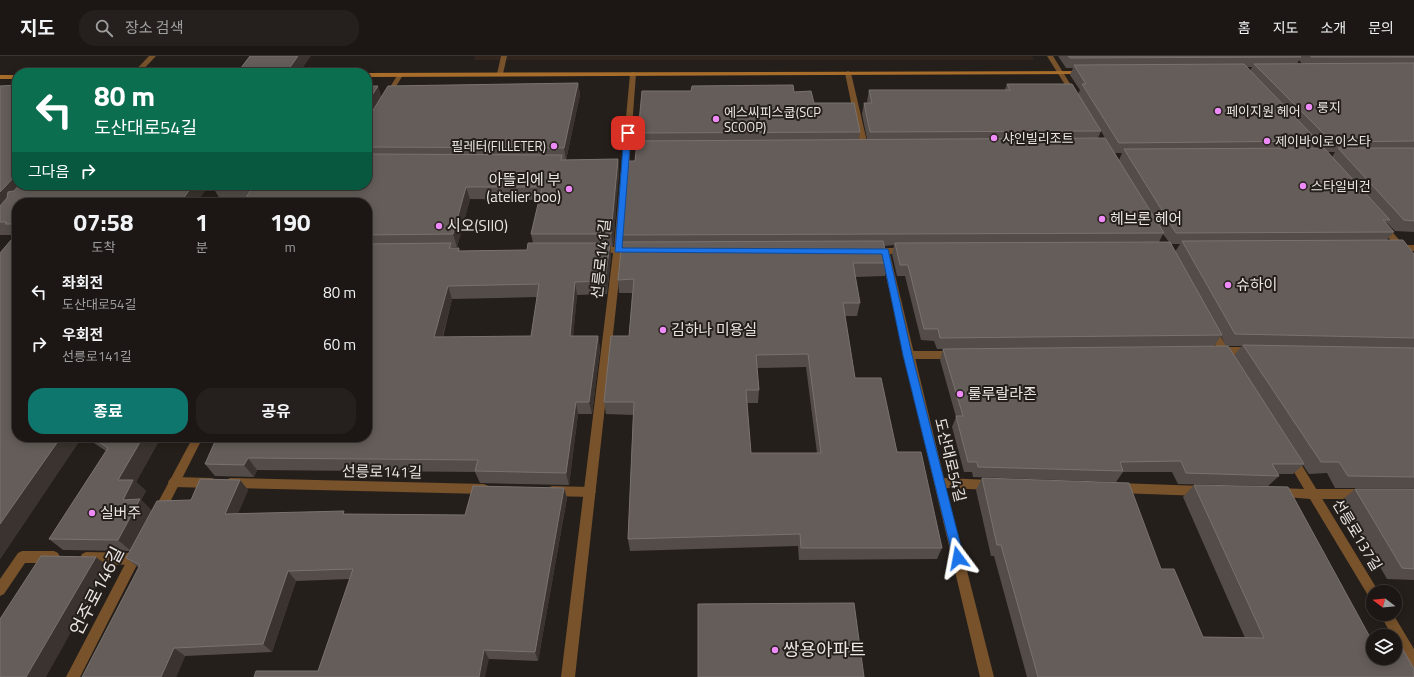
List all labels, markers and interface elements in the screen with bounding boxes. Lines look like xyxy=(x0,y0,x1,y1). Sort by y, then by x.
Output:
search box xyxy=(79,10,359,46)
text: 지도 xyxy=(20,13,55,42)
text: 장소 검색 xyxy=(125,16,183,39)
icon: search xyxy=(93,17,115,39)
text: 홈 xyxy=(1238,17,1251,38)
text: 지도 xyxy=(1273,17,1298,38)
text: 소개 xyxy=(1320,17,1346,38)
text: 문의 xyxy=(1368,17,1394,38)
text: 80 m xyxy=(94,74,155,117)
icon: left xyxy=(28,84,80,136)
place label: 룽지 xyxy=(1317,97,1341,117)
place label: 페이지원 헤어 xyxy=(1226,101,1301,121)
place label: 에스씨피스쿱(SCP SCOOP) xyxy=(724,102,821,137)
marker: 룽지 xyxy=(1304,102,1314,112)
marker: 페이지원 헤어 xyxy=(1213,106,1223,116)
text: 도산대로54길 xyxy=(94,114,197,141)
marker: 에스씨피스쿱(SCP SCOOP) xyxy=(711,114,721,124)
pin xyxy=(611,116,645,150)
icon: arrive xyxy=(617,122,639,144)
place label: 샤인빌리조트 xyxy=(1002,128,1074,148)
place label: 제이바이로이스타 xyxy=(1275,131,1371,151)
marker: 샤인빌리조트 xyxy=(989,133,999,143)
place label: 필레터(FILLETER) xyxy=(452,136,546,156)
marker: 제이바이로이스타 xyxy=(1262,136,1272,146)
marker: 필레터(FILLETER) xyxy=(549,141,559,151)
text: 그다음 xyxy=(28,160,69,183)
icon: right xyxy=(77,160,99,182)
place label: 아뜰리에 부 (atelier boo) xyxy=(486,168,561,208)
place label: 스타일비건 xyxy=(1311,176,1371,196)
marker: 스타일비건 xyxy=(1298,181,1308,191)
marker: 아뜰리에 부 (atelier boo) xyxy=(564,184,574,194)
text: 07:58 xyxy=(74,204,133,240)
text: 1 xyxy=(195,204,209,240)
text: 190 xyxy=(270,204,310,240)
place label: 헤브론 헤어 xyxy=(1110,207,1182,230)
place label: 시오(SIIO) xyxy=(447,214,508,237)
marker: 헤브론 헤어 xyxy=(1097,214,1107,224)
street label: 선릉로141길 xyxy=(585,218,616,300)
marker: 시오(SIIO) xyxy=(434,221,444,231)
text: 도착 xyxy=(92,237,115,257)
text: 분 xyxy=(196,237,208,257)
text: m xyxy=(285,237,296,257)
text: 좌회전 xyxy=(62,271,103,294)
place label: 슈하이 xyxy=(1236,273,1277,296)
marker: 슈하이 xyxy=(1223,280,1233,290)
icon: left xyxy=(28,281,50,303)
text: 80 m xyxy=(323,281,356,304)
text: 도산대로54길 xyxy=(62,294,136,314)
place label: 김하나 미용실 xyxy=(671,318,757,341)
text: 우회전 xyxy=(62,323,103,346)
marker: 김하나 미용실 xyxy=(658,325,668,335)
icon: right xyxy=(28,333,50,355)
text: 60 m xyxy=(323,333,356,356)
text: 선릉로141길 xyxy=(62,346,132,366)
place label: 룰루랄라존 xyxy=(968,382,1037,405)
button: 종료 xyxy=(28,388,188,434)
button: 공유 xyxy=(196,388,356,434)
marker: 룰루랄라존 xyxy=(955,389,965,399)
street label: 도산대로54길 xyxy=(929,415,972,504)
street label: 선릉로141길 xyxy=(342,459,422,484)
street label: 선릉로137길 xyxy=(1327,494,1388,575)
place label: 실버주 xyxy=(100,501,141,524)
marker: 실버주 xyxy=(87,508,97,518)
position arrow xyxy=(937,537,979,579)
street label: 언주로146길 xyxy=(63,542,130,640)
north arrow xyxy=(1366,585,1402,621)
map controls xyxy=(1366,585,1402,665)
button: layers xyxy=(1366,629,1402,665)
place label: 쌍용아파트 xyxy=(783,636,866,663)
marker: 쌍용아파트 xyxy=(770,645,780,655)

